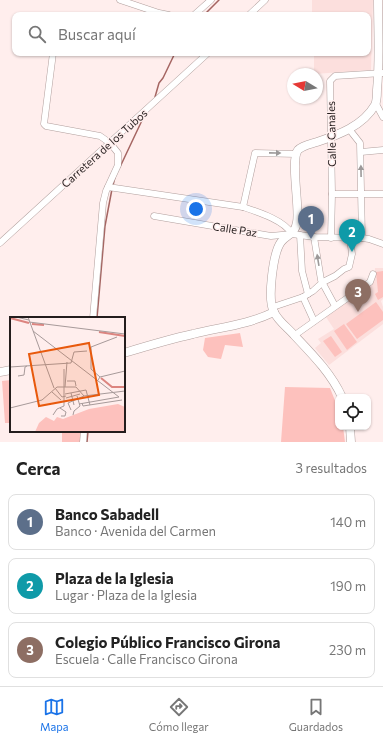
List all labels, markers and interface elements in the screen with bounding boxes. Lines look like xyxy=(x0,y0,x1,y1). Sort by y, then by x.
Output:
search box xyxy=(12,12,371,56)
icon: search xyxy=(26,23,48,45)
text: Buscar aquí xyxy=(58,25,136,43)
north arrow xyxy=(287,68,323,104)
street label: Calle Canales xyxy=(324,101,338,167)
street label: Carretera de los Tubos xyxy=(58,106,150,190)
one-way arrow xyxy=(269,150,282,156)
one-way arrow xyxy=(358,164,364,177)
your location xyxy=(186,199,206,219)
pin: 1 xyxy=(298,206,324,239)
street label: Calle Paz xyxy=(212,219,259,239)
pin: 2 xyxy=(339,219,365,252)
one-way arrow xyxy=(315,254,321,266)
pin: 3 xyxy=(345,279,371,312)
inset map xyxy=(10,317,125,432)
map controls xyxy=(335,394,371,430)
button: locate xyxy=(335,394,371,430)
text: Cerca xyxy=(16,458,61,479)
text: 3 resultados xyxy=(296,460,367,476)
text: Banco Sabadell xyxy=(55,505,159,523)
text: 1 xyxy=(27,514,33,530)
text: 140 m xyxy=(330,514,366,530)
text: Banco · Avenida del Carmen xyxy=(55,523,216,539)
text: Plaza de la Iglesia xyxy=(55,569,174,587)
text: 2 xyxy=(26,578,34,594)
text: 190 m xyxy=(330,578,366,594)
text: Lugar · Plaza de la Iglesia xyxy=(55,587,197,603)
text: Colegio Público Francisco Girona xyxy=(55,633,280,651)
text: 3 xyxy=(26,642,34,658)
text: 230 m xyxy=(329,642,366,658)
text: Escuela · Calle Francisco Girona xyxy=(55,651,238,667)
tab: Mapa xyxy=(40,696,69,733)
tab: Cómo llegar xyxy=(149,696,209,733)
tab: Guardados xyxy=(289,696,343,733)

